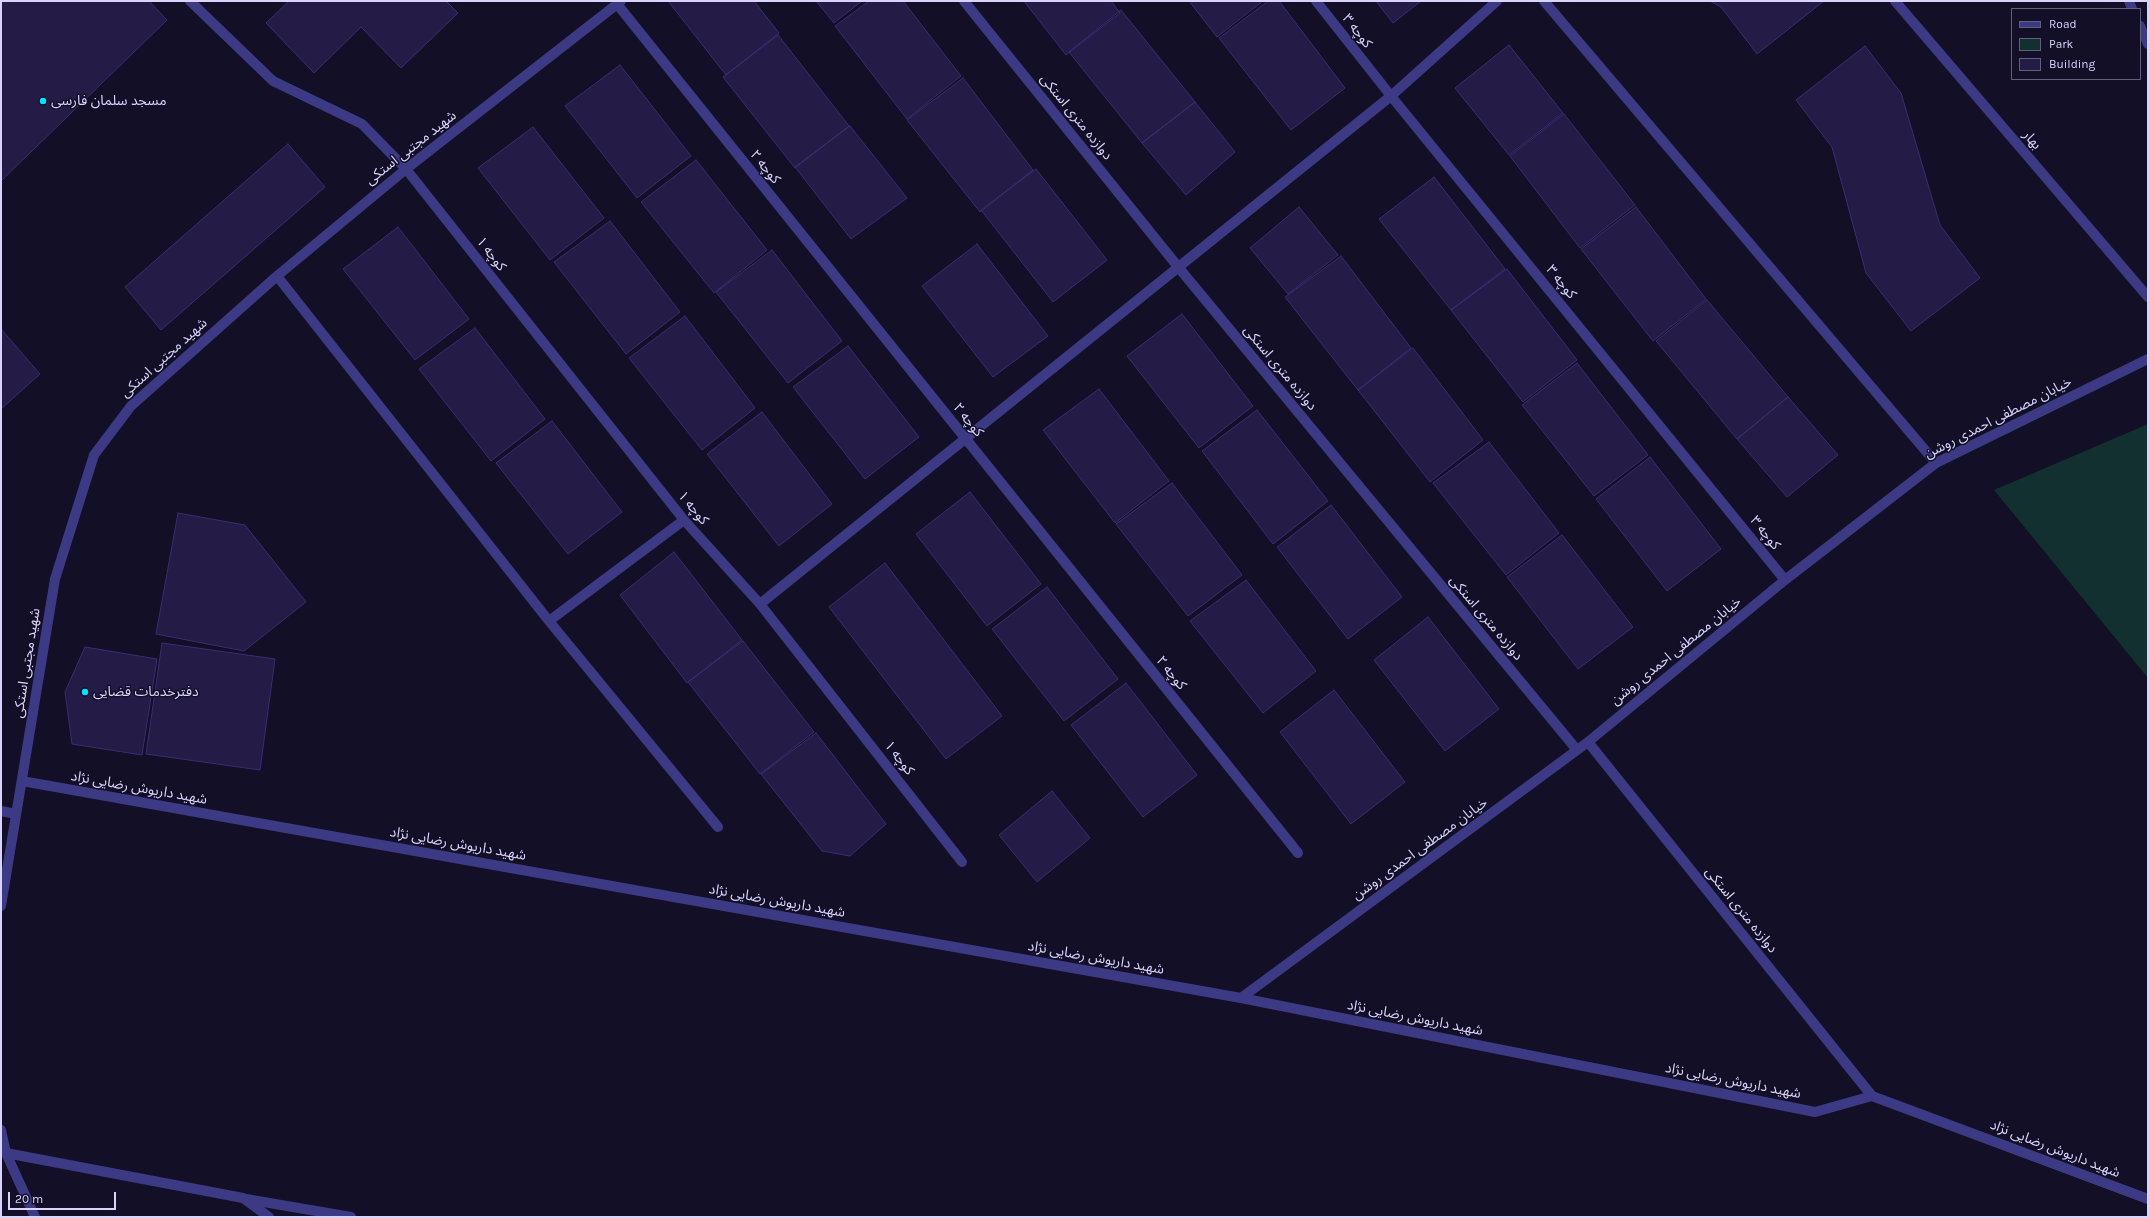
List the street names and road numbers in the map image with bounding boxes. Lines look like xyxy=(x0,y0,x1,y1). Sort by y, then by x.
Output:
street label: کوچه ۳ xyxy=(1338,11,1376,51)
street label: دوازده متری استکی xyxy=(1036,71,1116,163)
street label: شهید مجتبی استکی xyxy=(362,107,460,189)
street label: بهار xyxy=(2019,127,2045,153)
street label: کوچه ۲ xyxy=(746,147,784,187)
street label: کوچه ۱ xyxy=(472,234,510,274)
street label: کوچه ۳ xyxy=(1542,262,1580,302)
street label: شهید مجتبی استکی xyxy=(117,315,211,401)
street label: دوازده متری استکی xyxy=(1240,322,1320,414)
street label: خیابان مصطفی احمدی روشن xyxy=(1922,373,2074,463)
street label: کوچه ۲ xyxy=(949,400,987,440)
street label: کوچه ۱ xyxy=(674,488,712,528)
street label: کوچه ۳ xyxy=(1746,513,1784,553)
street label: دوازده متری استکی xyxy=(1446,572,1526,664)
street label: خیابان مصطفی احمدی روشن xyxy=(1607,593,1745,709)
street label: شهید مجتبی استکی xyxy=(10,607,44,719)
street label: کوچه ۲ xyxy=(1152,653,1190,693)
street label: کوچه ۱ xyxy=(880,738,918,778)
street label: شهید داریوش رضایی نژاد xyxy=(70,768,208,808)
street label: خیابان مصطفی احمدی روشن xyxy=(1349,794,1491,904)
street label: شهید داریوش رضایی نژاد xyxy=(389,824,527,864)
street label: دوازده متری استکی xyxy=(1701,864,1781,956)
street label: شهید داریوش رضایی نژاد xyxy=(708,881,846,921)
street label: شهید داریوش رضایی نژاد xyxy=(1027,938,1165,978)
street label: شهید داریوش رضایی نژاد xyxy=(1346,997,1484,1039)
street label: شهید داریوش رضایی نژاد xyxy=(1664,1060,1802,1102)
street label: شهید داریوش رضایی نژاد xyxy=(1988,1116,2122,1182)

